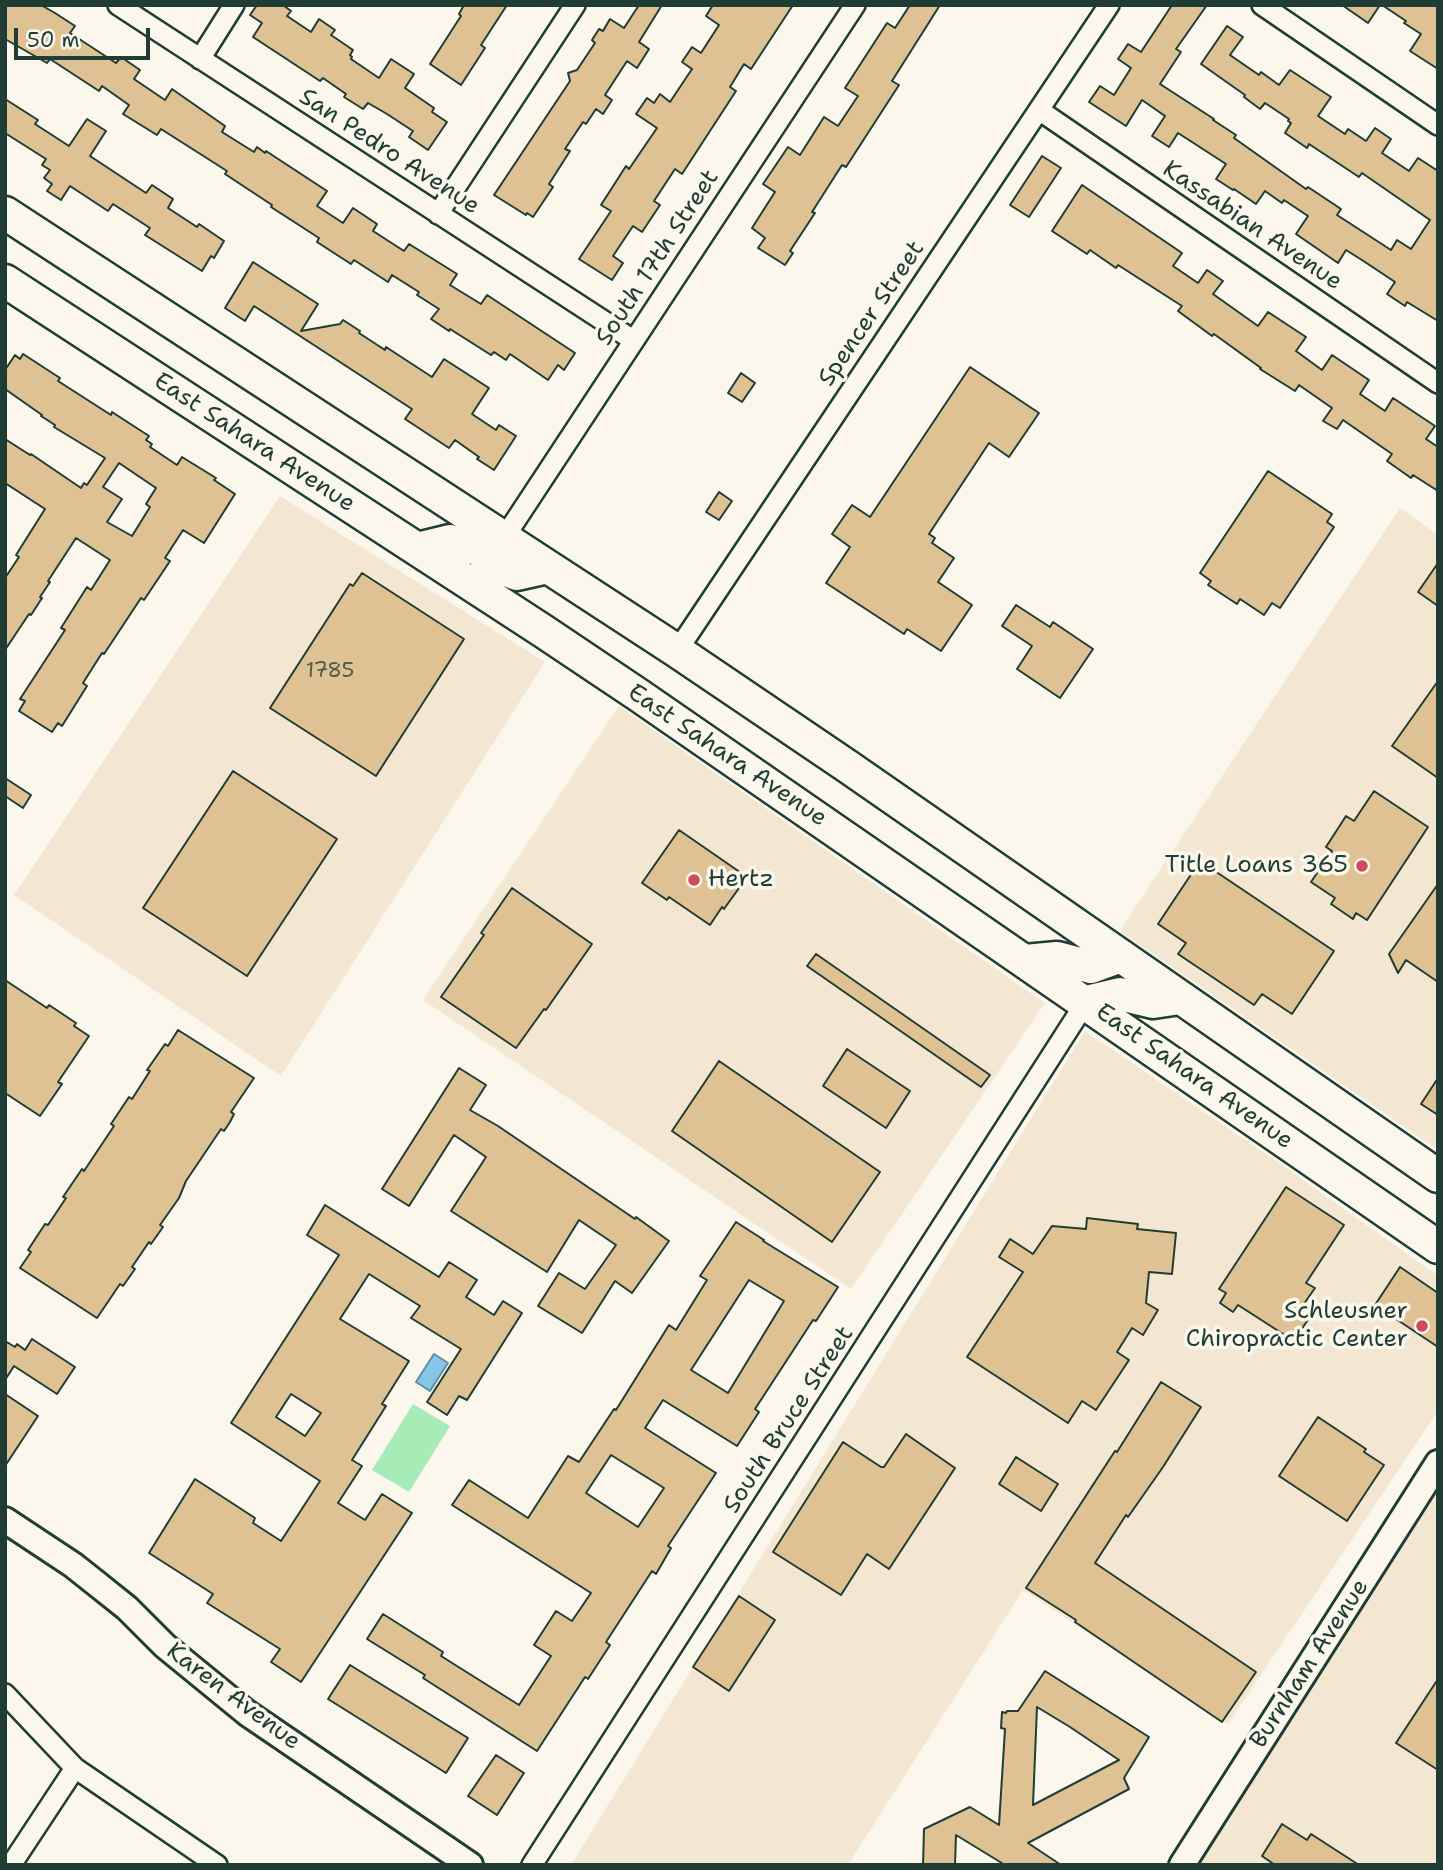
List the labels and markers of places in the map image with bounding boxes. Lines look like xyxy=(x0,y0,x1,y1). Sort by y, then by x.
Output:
place label: Title Loans 365 xyxy=(1165,852,1348,880)
marker: Title Loans 365 xyxy=(1354,858,1370,874)
place label: Hertz xyxy=(708,866,774,894)
marker: Hertz xyxy=(686,872,702,888)
place label: Schleusner Chiropractic Center xyxy=(1186,1298,1408,1354)
marker: Schleusner Chiropractic Center xyxy=(1414,1318,1430,1334)

